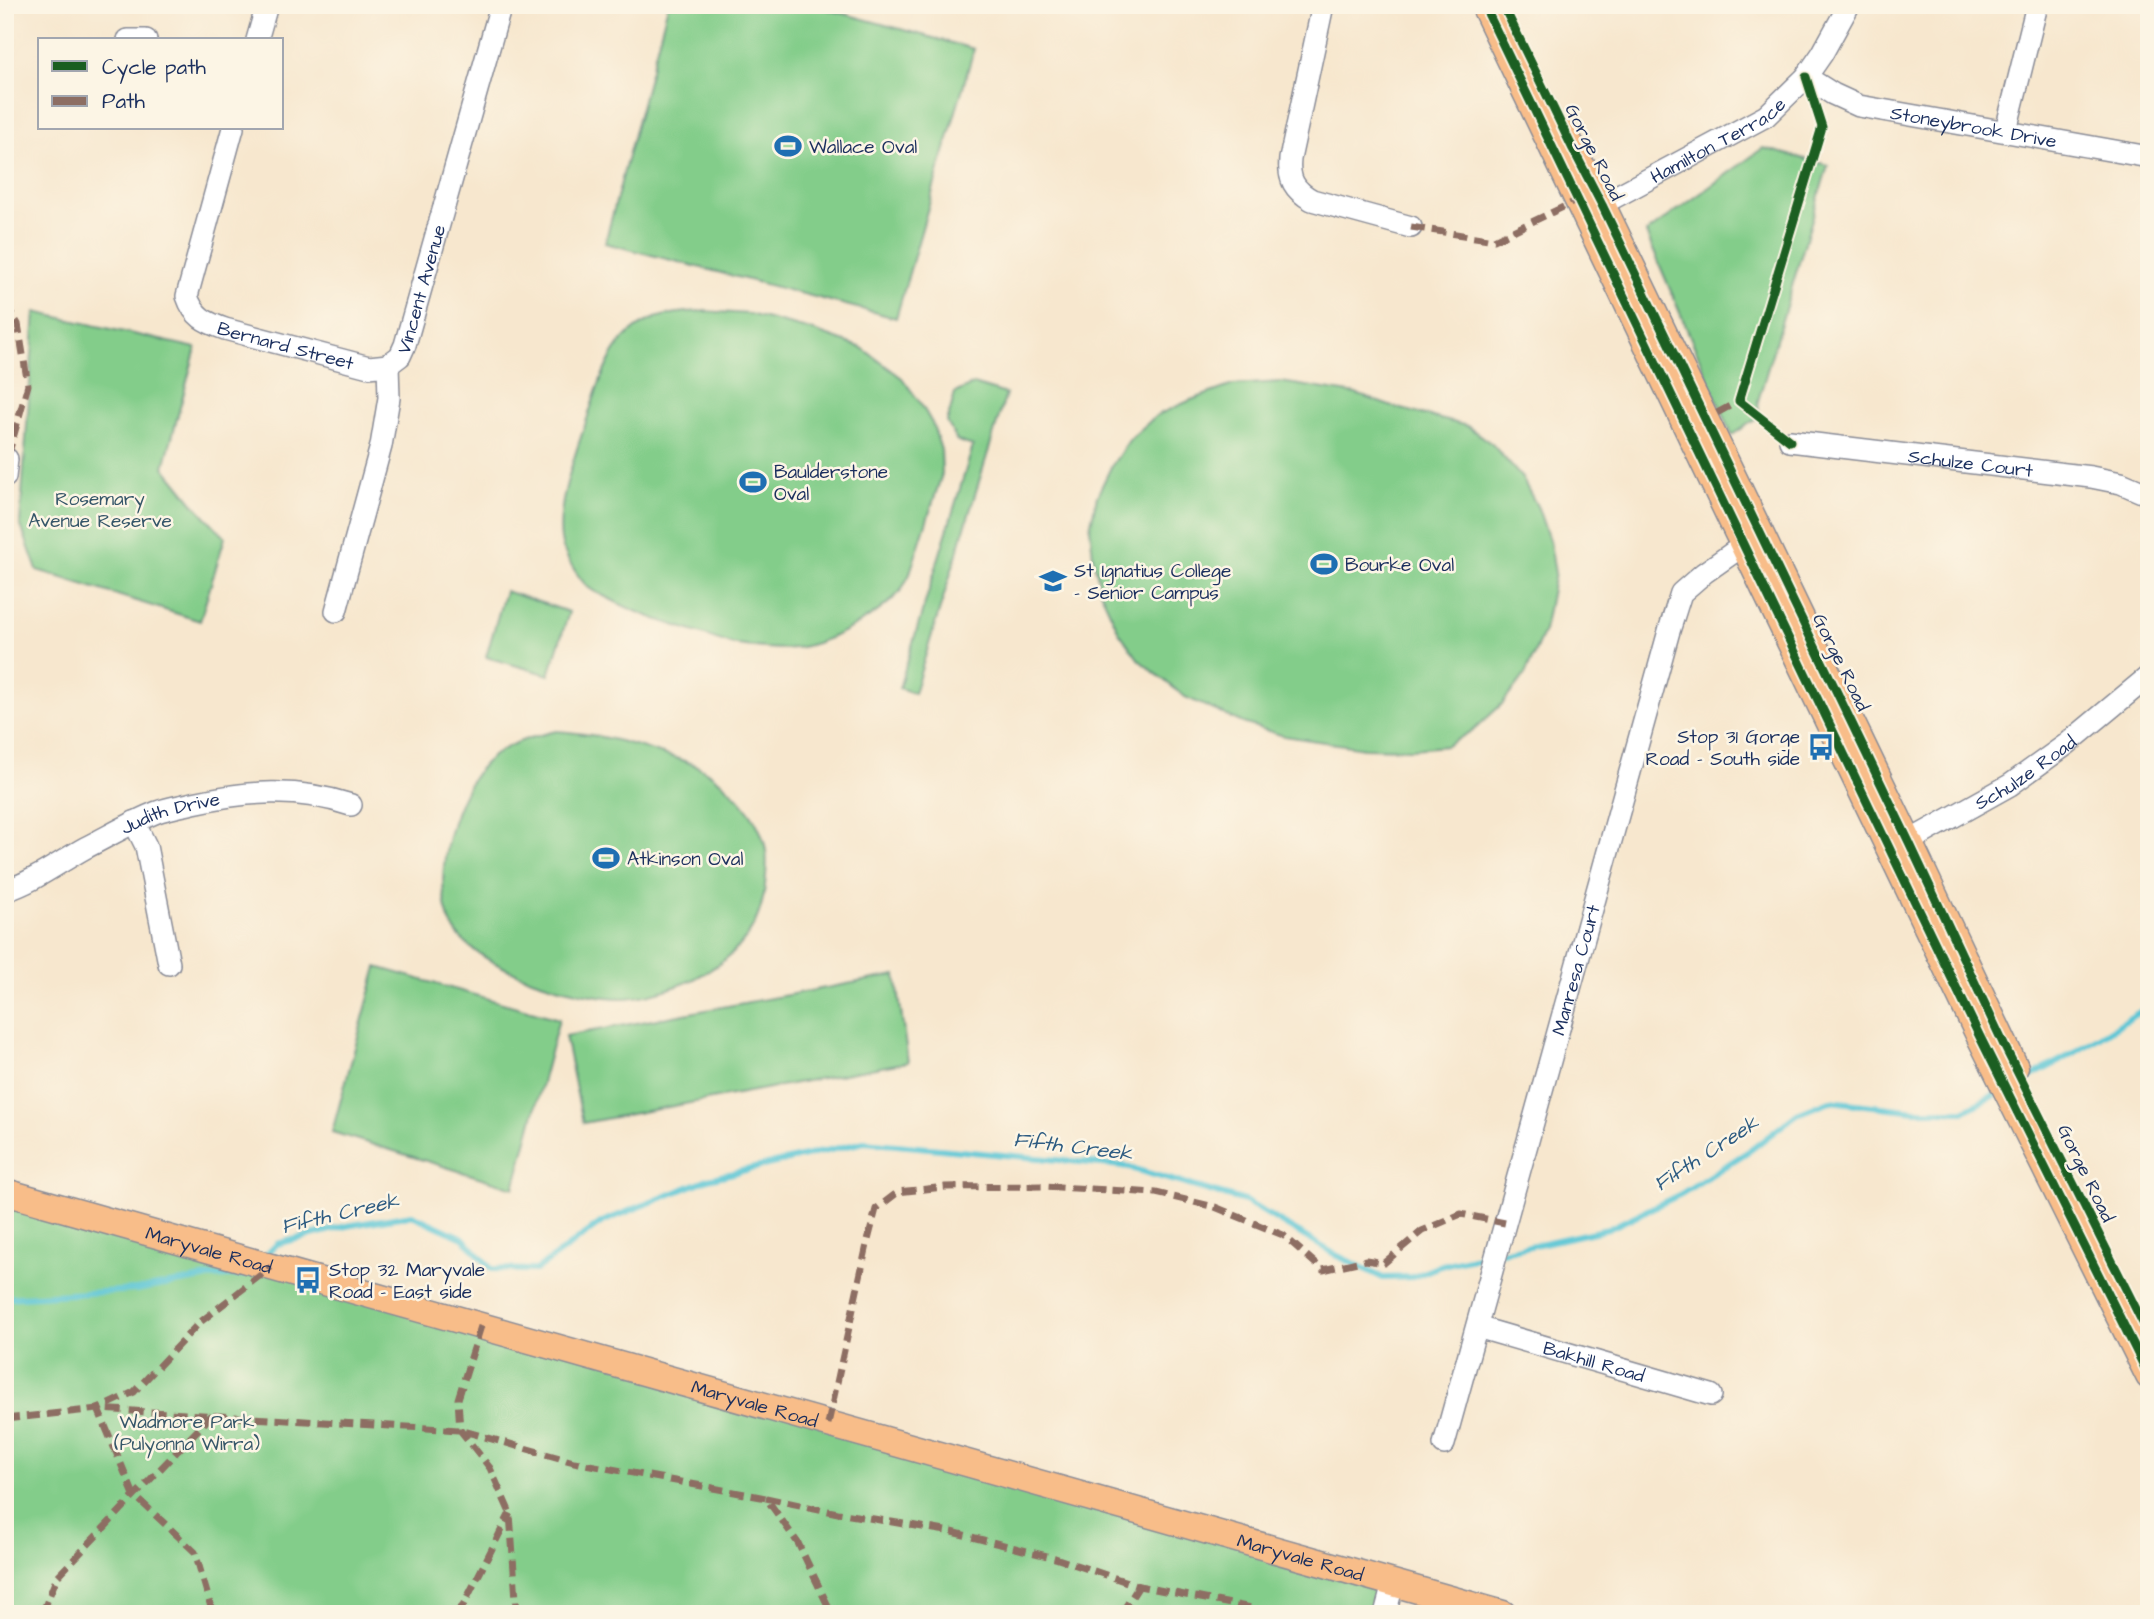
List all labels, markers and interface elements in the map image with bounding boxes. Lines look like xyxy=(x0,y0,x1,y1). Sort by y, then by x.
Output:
legend xyxy=(38,38,284,130)
text: Cycle path xyxy=(102,53,207,84)
text: Path xyxy=(102,87,146,116)
street label: Hamilton Terrace xyxy=(1646,92,1792,191)
street label: Gorge Road xyxy=(1557,99,1630,207)
street label: Stoneybrook Drive xyxy=(1888,100,2059,156)
sports icon: Wallace Oval xyxy=(773,131,803,161)
place label: Wallace Oval xyxy=(809,134,917,161)
street label: Vincent Avenue xyxy=(391,222,453,359)
street label: Bernard Street xyxy=(213,315,357,378)
street label: Schulze Court xyxy=(1907,443,2035,485)
place label: Baulderstone Oval xyxy=(774,459,888,508)
sports icon: Baulderstone Oval xyxy=(738,467,768,497)
park label: Rosemary Avenue Reserve xyxy=(28,486,172,535)
sports icon: Bourke Oval xyxy=(1309,549,1339,579)
place label: Bourke Oval xyxy=(1345,552,1454,579)
place label: St Ignatius College - Senior Campus xyxy=(1074,558,1231,607)
school or university icon: St Ignatius College - Senior Campus xyxy=(1038,566,1068,596)
street label: Gorge Road xyxy=(1804,609,1876,717)
place label: Stop 31 Gorge Road - South side xyxy=(1646,724,1800,773)
street label: Schulze Road xyxy=(1970,729,2083,817)
bus stop icon: Stop 31 Gorge Road - South side xyxy=(1806,732,1836,762)
street label: Judith Drive xyxy=(116,786,222,842)
sports icon: Atkinson Oval xyxy=(591,843,621,873)
place label: Atkinson Oval xyxy=(627,846,743,873)
street label: Manresa Court xyxy=(1546,902,1608,1039)
water label: Fifth Creek xyxy=(1648,1108,1765,1198)
street label: Gorge Road xyxy=(2049,1120,2121,1228)
water label: Fifth Creek xyxy=(1012,1125,1135,1168)
water label: Fifth Creek xyxy=(279,1186,403,1241)
street label: Maryvale Road xyxy=(142,1220,275,1282)
place label: Stop 32 Maryvale Road - East side xyxy=(329,1257,485,1306)
bus stop icon: Stop 32 Maryvale Road - East side xyxy=(293,1265,323,1295)
street label: Bakhill Road xyxy=(1540,1335,1648,1390)
street label: Maryvale Road xyxy=(688,1374,821,1435)
park label: Wadmore Park (Pulyonna Wirra) xyxy=(114,1409,260,1459)
street label: Maryvale Road xyxy=(1234,1528,1367,1589)

